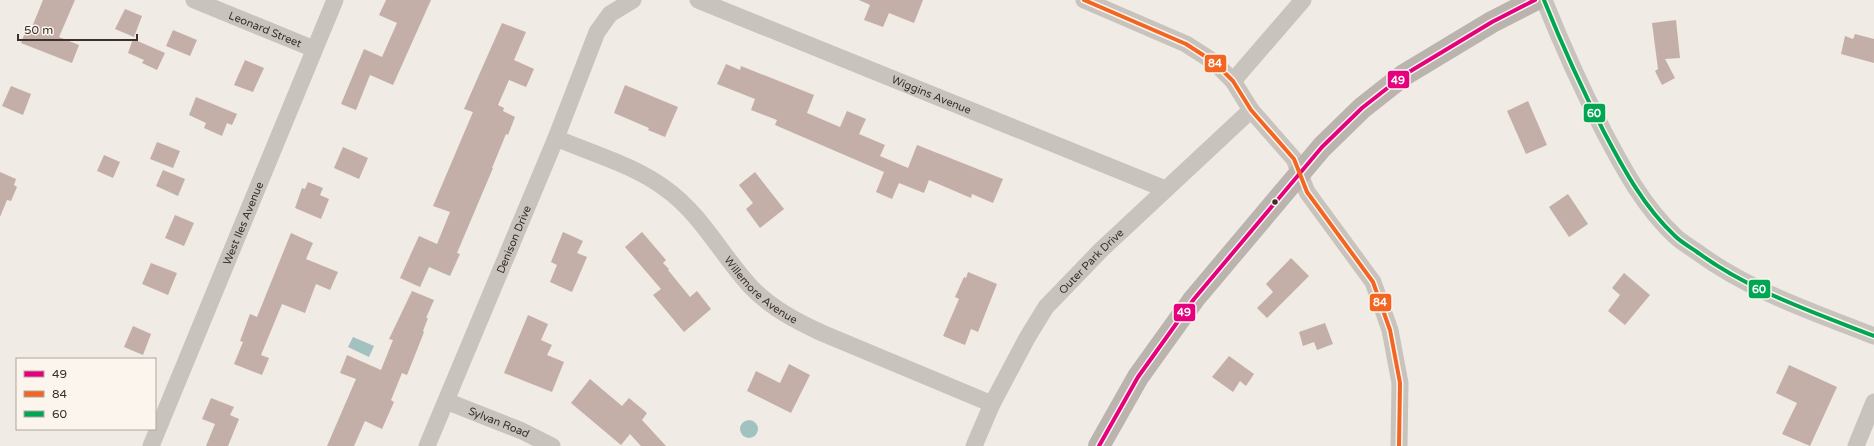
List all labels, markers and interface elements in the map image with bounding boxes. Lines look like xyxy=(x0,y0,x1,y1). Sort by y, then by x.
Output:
street label: Leonard Street xyxy=(227,9,303,50)
scale bar xyxy=(18,16,137,42)
text: 50 m xyxy=(24,23,53,37)
line badge: 84 xyxy=(1204,54,1227,73)
text: 84 xyxy=(1208,57,1222,70)
line badge: 49 xyxy=(1387,70,1410,89)
street label: Wiggins Avenue xyxy=(890,73,973,117)
text: 49 xyxy=(1391,74,1405,87)
line badge: 60 xyxy=(1583,103,1606,123)
text: 60 xyxy=(1587,107,1601,120)
street label: West Iles Avenue xyxy=(220,180,266,267)
unlabelled marker xyxy=(1270,197,1280,207)
street label: Denison Drive xyxy=(494,204,534,276)
street label: Outer Park Drive xyxy=(1056,226,1126,297)
street label: Willemore Avenue xyxy=(721,254,799,327)
line badge: 60 xyxy=(1748,279,1771,299)
text: 60 xyxy=(1752,283,1766,296)
line badge: 84 xyxy=(1369,293,1392,312)
text: 84 xyxy=(1373,296,1387,309)
line badge: 49 xyxy=(1173,303,1196,322)
text: 49 xyxy=(1177,306,1191,319)
legend xyxy=(16,358,156,430)
text: 49 xyxy=(52,367,67,381)
text: 84 xyxy=(52,387,68,401)
street label: Sylvan Road xyxy=(467,405,531,441)
text: 60 xyxy=(52,407,68,421)

